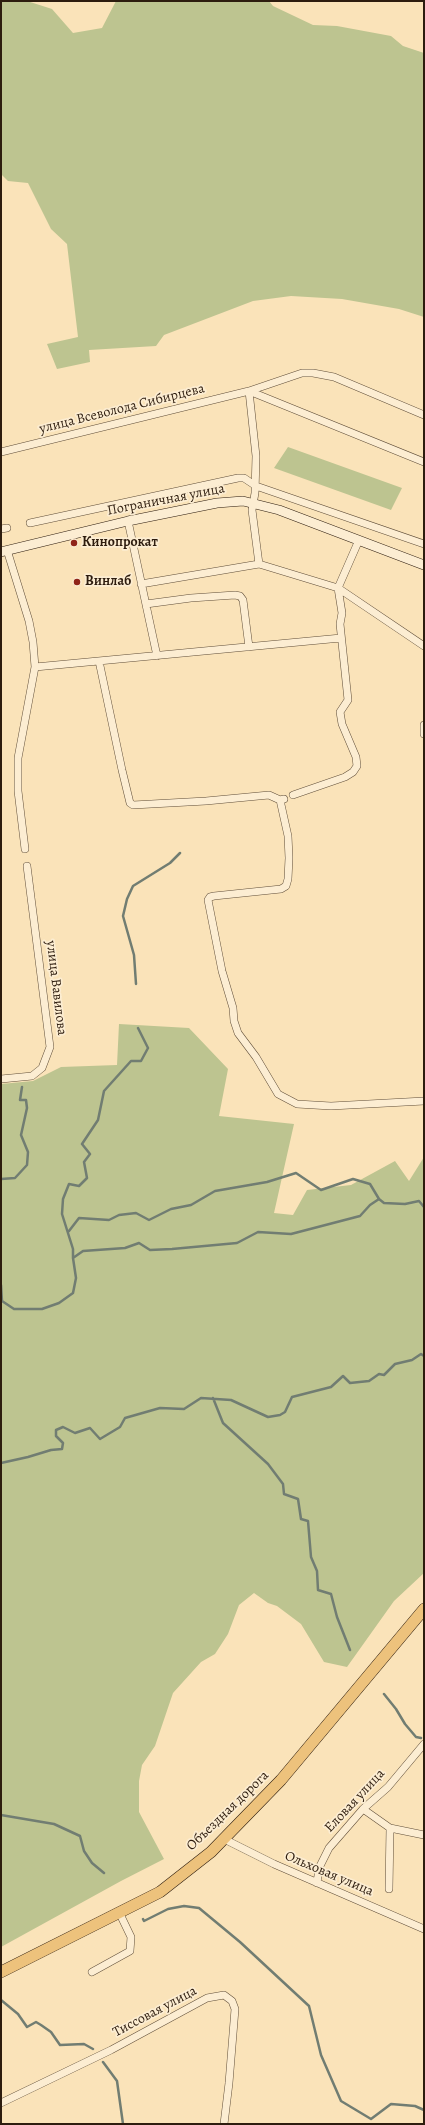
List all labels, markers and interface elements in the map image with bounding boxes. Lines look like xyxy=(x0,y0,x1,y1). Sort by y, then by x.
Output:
street label: улица Всеволода Сибирцева xyxy=(38,380,206,438)
street label: Пограничная улица xyxy=(106,480,226,520)
place label: Кинопрокат xyxy=(82,535,158,551)
marker: Кинопрокат xyxy=(69,538,79,548)
place label: Винлаб xyxy=(85,574,131,590)
marker: Винлаб xyxy=(72,577,82,587)
street label: улица Вавилова xyxy=(42,940,70,1036)
street label: Еловая улица xyxy=(321,1766,389,1836)
street label: Объездная дорога xyxy=(183,1767,273,1855)
street label: Ольховая улица xyxy=(282,1848,376,1900)
street label: Тиссовая улица xyxy=(110,1983,200,2041)

